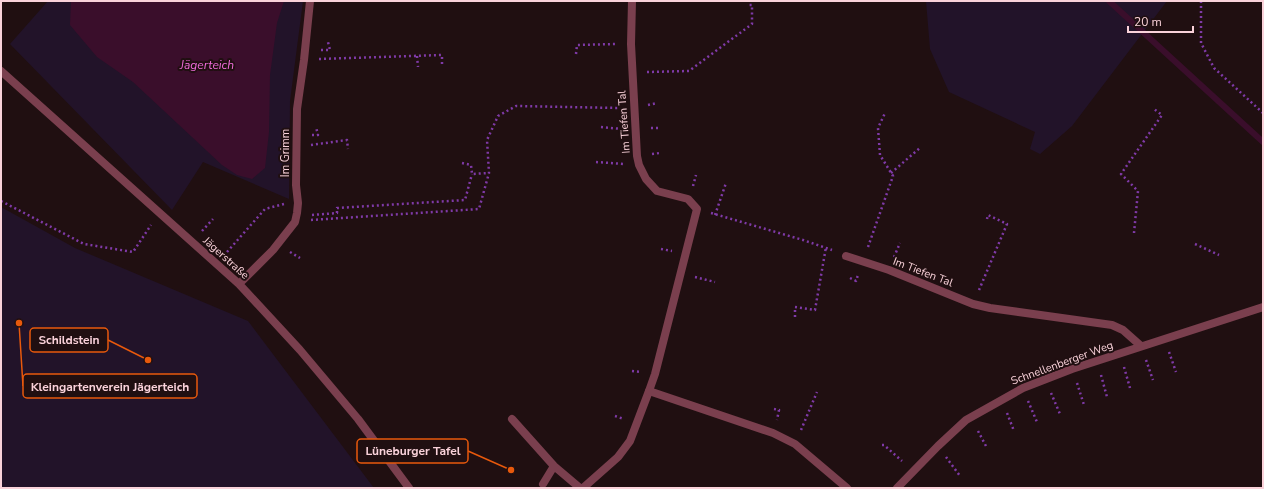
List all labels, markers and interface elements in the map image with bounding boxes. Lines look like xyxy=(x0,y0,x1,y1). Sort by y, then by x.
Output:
scale bar xyxy=(1128,8,1193,34)
text: 20 m xyxy=(1134,14,1162,30)
water label: Jägerteich xyxy=(179,57,234,73)
street label: Im Tiefen Tal xyxy=(614,89,634,154)
street label: Im Grimm xyxy=(278,129,293,177)
street label: Jägerstraße xyxy=(199,233,252,283)
street label: Im Tiefen Tal xyxy=(891,254,956,291)
callout: Schildstein xyxy=(30,328,108,352)
text: Schildstein xyxy=(38,332,100,348)
street label: Schnellenberger Weg xyxy=(1009,338,1115,388)
callout: Kleingartenverein Jägerteich xyxy=(23,374,197,398)
text: Kleingartenverein Jägerteich xyxy=(31,379,189,395)
callout: Lüneburger Tafel xyxy=(357,439,468,463)
text: Lüneburger Tafel xyxy=(365,443,461,459)

